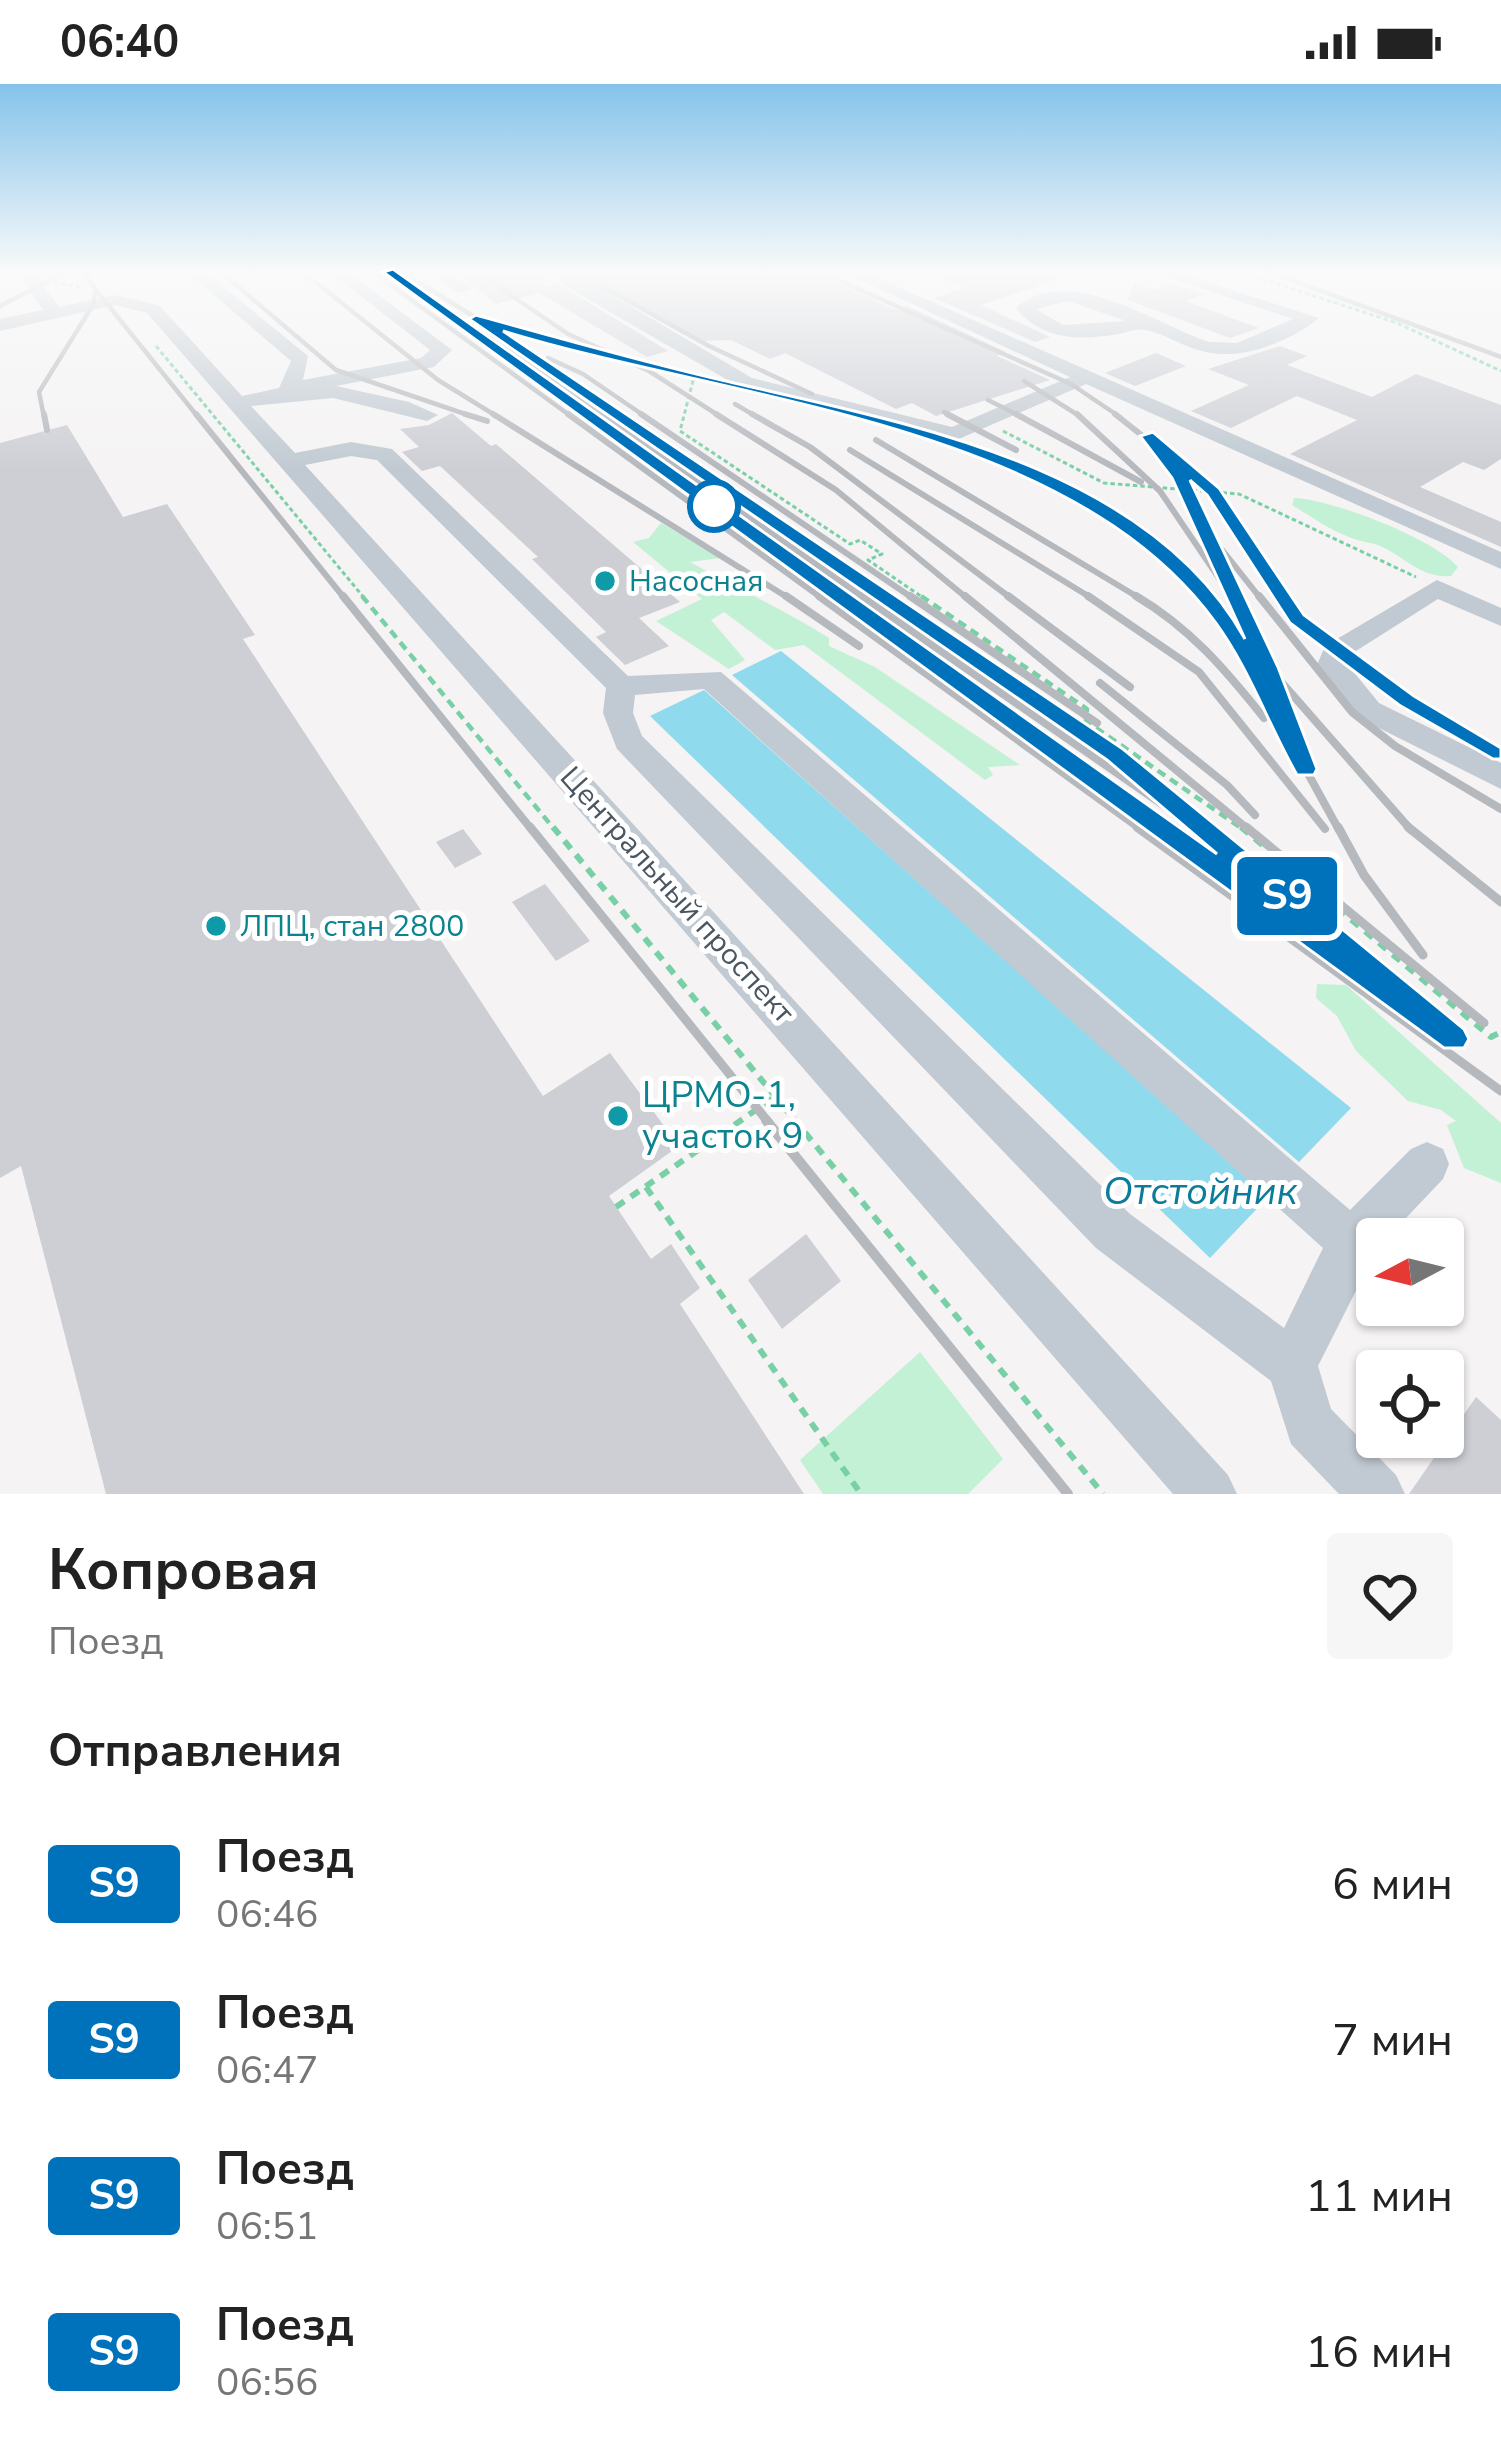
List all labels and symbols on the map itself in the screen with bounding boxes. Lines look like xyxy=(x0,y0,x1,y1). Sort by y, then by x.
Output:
unlabelled marker xyxy=(689,481,739,531)
place label: Насосная xyxy=(629,561,763,602)
marker: Насосная xyxy=(592,568,618,594)
street label: Центральный проспект xyxy=(551,758,804,1033)
line badge: S9 xyxy=(1233,857,1341,935)
place label: ЛПЦ, стан 2800 xyxy=(240,906,464,947)
marker: ЛПЦ, стан 2800 xyxy=(203,913,229,939)
place label: ЦРМО-1, участок 9 xyxy=(642,1071,803,1161)
marker: ЦРМО-1, участок 9 xyxy=(605,1103,631,1129)
water label: Отстойник xyxy=(1103,1165,1298,1218)
north arrow xyxy=(1356,1218,1464,1326)

